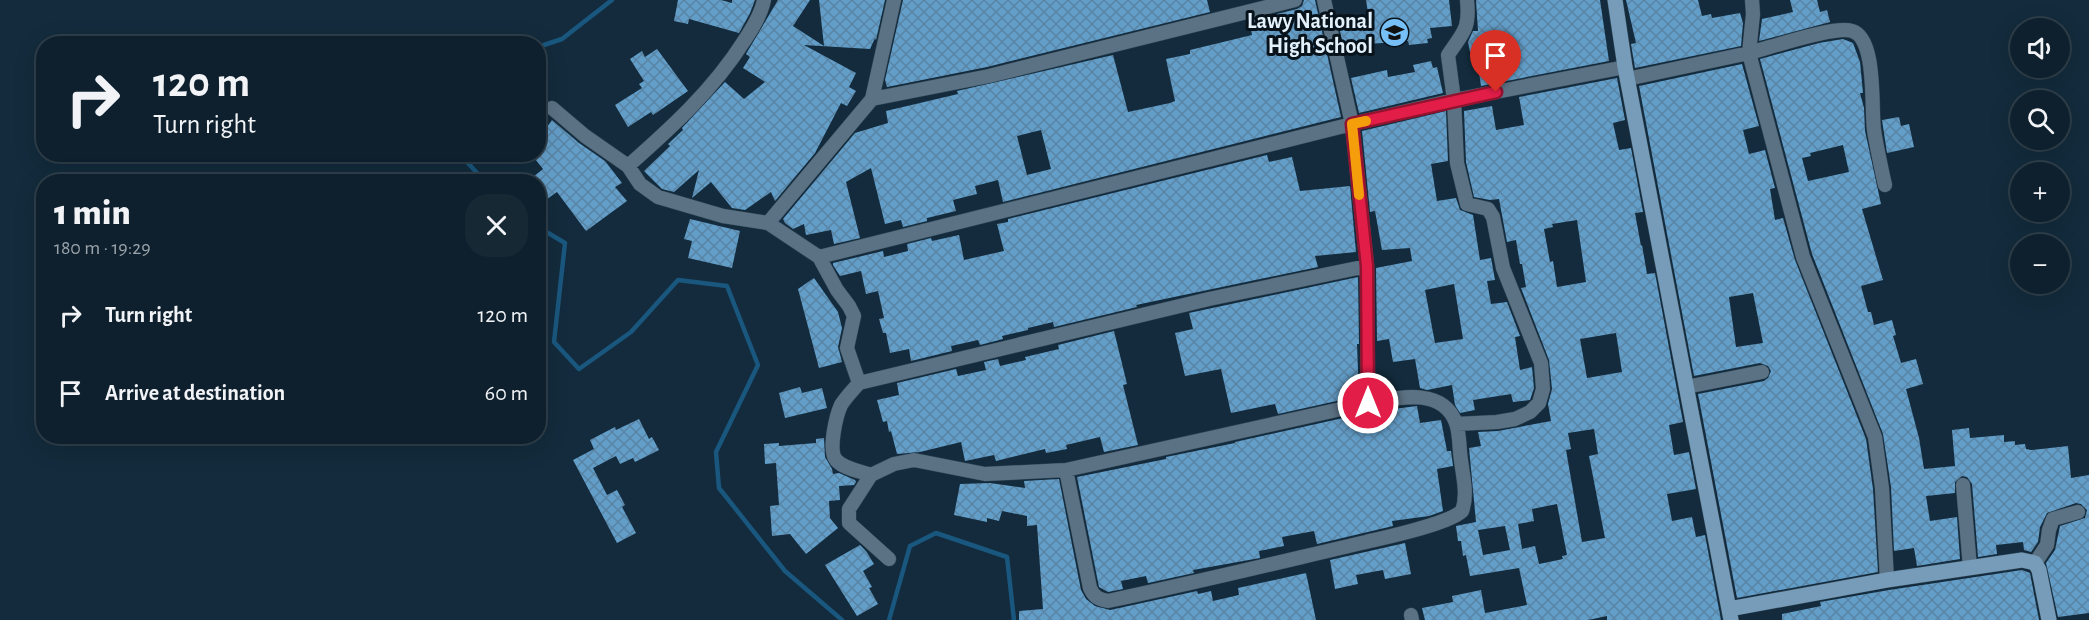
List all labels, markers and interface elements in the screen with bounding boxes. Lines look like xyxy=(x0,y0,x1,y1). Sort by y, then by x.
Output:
place label: Lawy National High School xyxy=(1247,10,1373,57)
school or university icon: Lawy National High School xyxy=(1378,17,1410,49)
map controls xyxy=(2010,18,2070,294)
button: sound xyxy=(2010,18,2070,78)
pin xyxy=(1470,30,1521,92)
icon: arrive xyxy=(1479,39,1512,72)
icon: right xyxy=(54,60,132,138)
text: 120 m xyxy=(153,62,250,104)
button: search xyxy=(2010,90,2070,150)
text: Turn right xyxy=(153,111,256,138)
button: + xyxy=(2010,162,2070,222)
button: close xyxy=(465,194,528,257)
text: 1 min xyxy=(54,195,131,231)
button: − xyxy=(2010,234,2070,294)
text: 180 m · 19:29 xyxy=(54,238,151,258)
icon: right xyxy=(54,299,87,332)
text: Turn right xyxy=(105,304,192,326)
text: 120 m xyxy=(478,304,528,326)
position arrow xyxy=(1336,371,1400,435)
icon: arrive xyxy=(54,377,87,410)
text: Arrive at destination xyxy=(105,382,285,404)
text: 60 m xyxy=(485,382,528,404)

